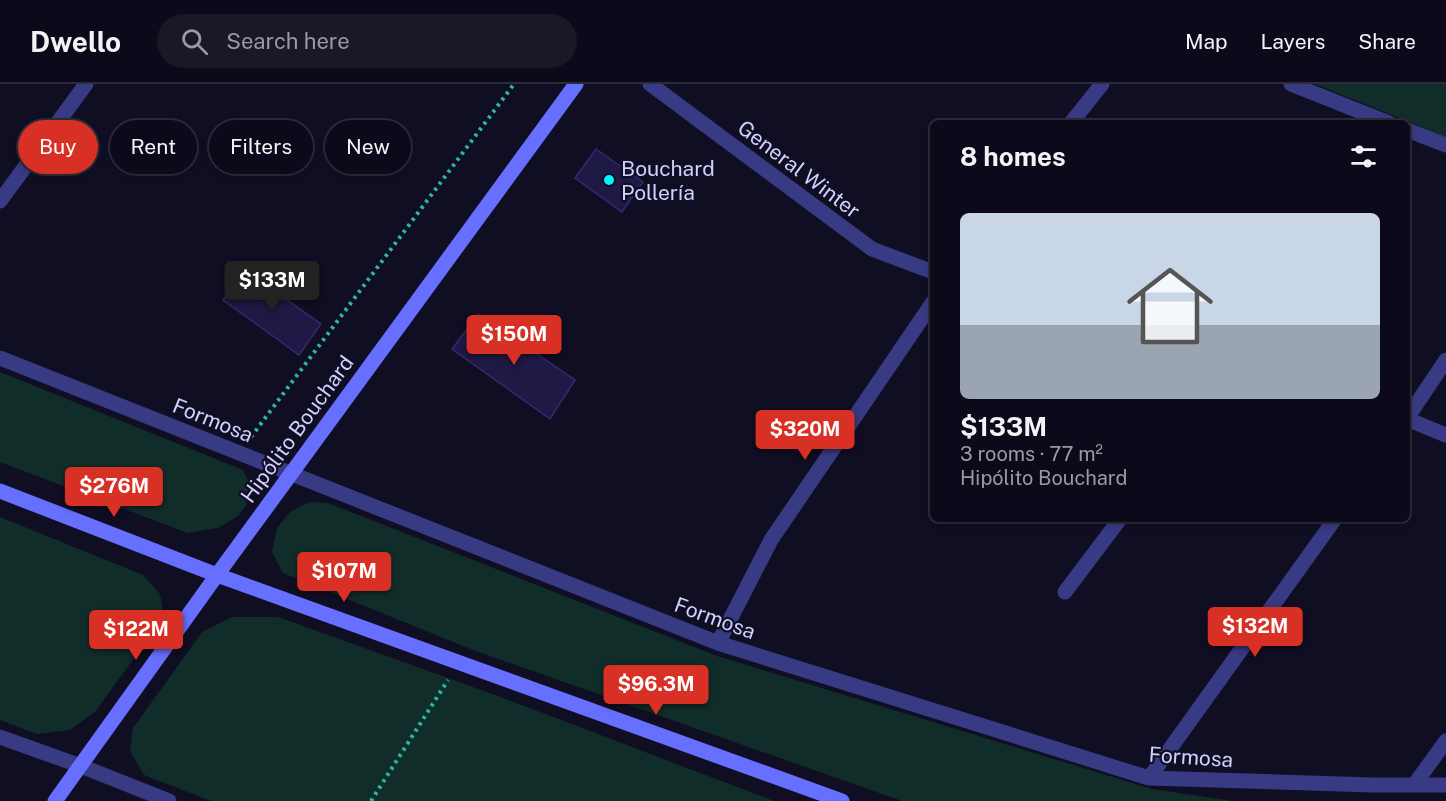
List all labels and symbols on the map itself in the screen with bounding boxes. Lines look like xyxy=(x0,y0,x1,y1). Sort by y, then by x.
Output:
street label: General Winter xyxy=(733,115,865,223)
place label: Bouchard Pollería xyxy=(621,156,715,205)
marker: Bouchard Pollería xyxy=(602,173,616,187)
pin: $133M xyxy=(230,261,314,312)
pin: $150M xyxy=(472,315,556,366)
street label: Hipólito Bouchard xyxy=(235,351,359,507)
street label: Formosa xyxy=(169,393,257,447)
pin: $320M xyxy=(763,410,847,461)
pin: $276M xyxy=(72,467,156,518)
pin: $107M xyxy=(302,552,386,603)
street label: Formosa xyxy=(671,592,759,644)
pin: $132M xyxy=(1213,607,1297,658)
pin: $122M xyxy=(94,610,178,661)
pin: $96.3M xyxy=(607,665,705,716)
street label: Formosa xyxy=(1148,742,1234,772)

